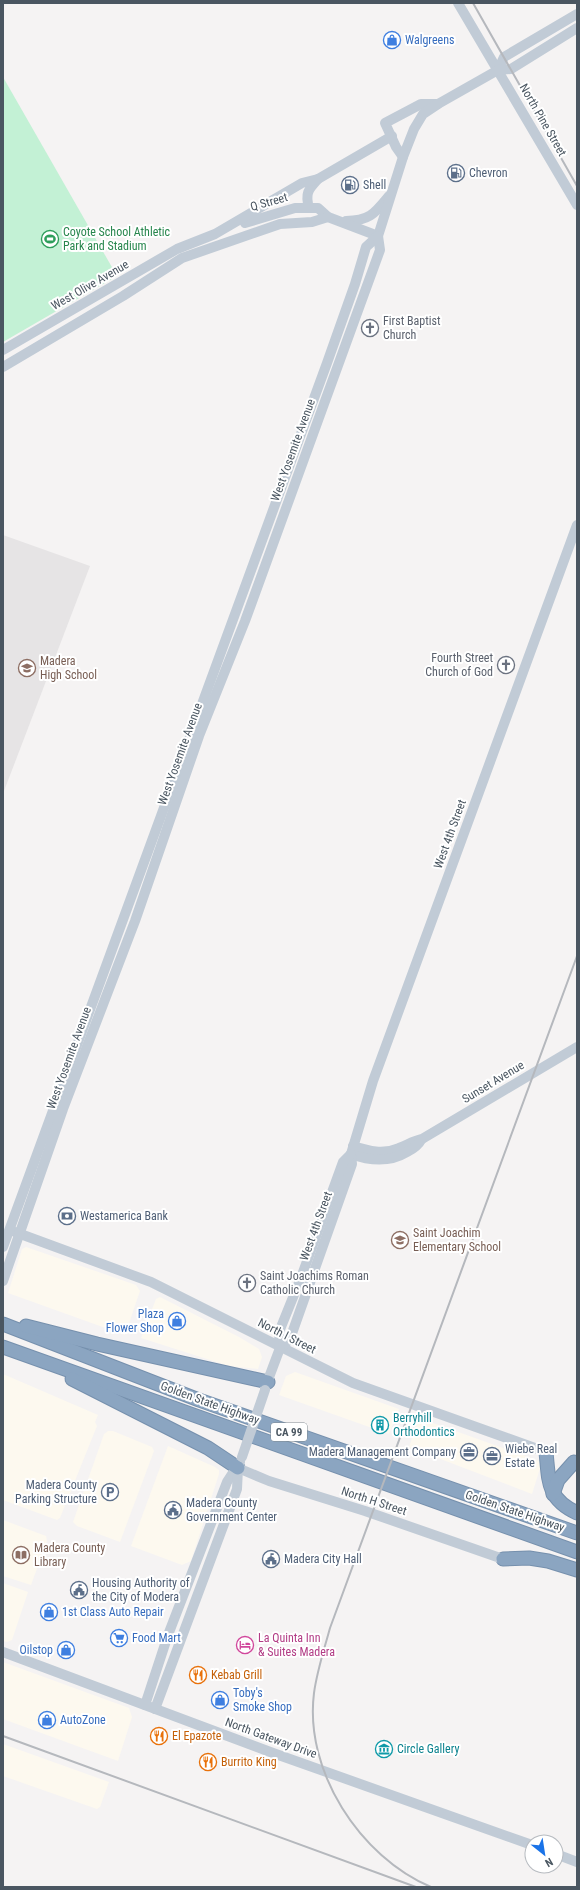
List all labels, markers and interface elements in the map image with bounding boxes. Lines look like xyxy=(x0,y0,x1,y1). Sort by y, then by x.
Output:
shop icon: Walgreens xyxy=(382,30,402,50)
place label: Walgreens xyxy=(405,33,454,47)
street label: North Pine Street xyxy=(517,81,570,159)
fuel station icon: Chevron xyxy=(446,163,466,183)
place label: Chevron xyxy=(469,166,508,180)
fuel station icon: Shell xyxy=(340,175,360,195)
place label: Shell xyxy=(363,178,386,192)
street label: Q Street xyxy=(249,190,290,214)
place label: Coyote School Athletic Park and Stadium xyxy=(63,225,171,253)
sports icon: Coyote School Athletic Park and Stadium xyxy=(40,229,60,249)
street label: West Olive Avenue xyxy=(49,257,132,313)
place label: First Baptist Church xyxy=(383,314,441,342)
church icon: First Baptist Church xyxy=(360,318,380,338)
street label: West Yosemite Avenue xyxy=(268,397,318,503)
place label: Fourth Street Church of God xyxy=(425,651,493,679)
place label: Madera High School xyxy=(40,654,97,682)
church icon: Fourth Street Church of God xyxy=(496,655,516,675)
school or university icon: Madera High School xyxy=(17,658,37,678)
street label: West Yosemite Avenue xyxy=(155,701,205,807)
street label: West 4th Street xyxy=(431,797,469,870)
street label: West Yosemite Avenue xyxy=(44,1005,94,1111)
street label: Sunset Avenue xyxy=(459,1058,527,1106)
street label: West 4th Street xyxy=(297,1189,335,1262)
bank icon: Westamerica Bank xyxy=(57,1206,77,1226)
place label: Westamerica Bank xyxy=(80,1209,169,1223)
place label: Saint Joachim Elementary School xyxy=(413,1226,501,1254)
school or university icon: Saint Joachim Elementary School xyxy=(390,1230,410,1250)
place label: Saint Joachims Roman Catholic Church xyxy=(260,1269,369,1297)
church icon: Saint Joachims Roman Catholic Church xyxy=(237,1273,257,1293)
place label: Plaza Flower Shop xyxy=(106,1307,164,1335)
shop icon: Plaza Flower Shop xyxy=(167,1311,187,1331)
street label: North I Street xyxy=(256,1315,319,1357)
street label: Golden State Highway xyxy=(159,1379,261,1427)
place label: Berryhill Orthodontics xyxy=(393,1411,455,1439)
building icon: Berryhill Orthodontics xyxy=(370,1415,390,1435)
road number: CA 99 xyxy=(271,1423,307,1441)
office icon: Madera Management Company xyxy=(459,1442,479,1462)
place label: Wiebe Real Estate xyxy=(505,1442,557,1470)
place label: Madera Management Company xyxy=(309,1445,456,1459)
office icon: Wiebe Real Estate xyxy=(482,1446,502,1466)
place label: Madera County Parking Structure xyxy=(15,1478,97,1506)
parking icon: Madera County Parking Structure xyxy=(100,1482,120,1502)
street label: North H Street xyxy=(340,1484,409,1518)
street label: Golden State Highway xyxy=(464,1487,566,1535)
place label: Madera County Government Center xyxy=(186,1496,277,1524)
public building icon: Madera County Government Center xyxy=(163,1500,183,1520)
place label: Madera County Library xyxy=(34,1541,105,1569)
library icon: Madera County Library xyxy=(11,1545,31,1565)
public building icon: Madera City Hall xyxy=(261,1549,281,1569)
place label: Madera City Hall xyxy=(284,1552,362,1566)
place label: Housing Authority of the City of Modera xyxy=(92,1576,190,1604)
public building icon: Housing Authority of the City of Modera xyxy=(69,1580,89,1600)
shop icon: 1st Class Auto Repair xyxy=(39,1602,59,1622)
place label: 1st Class Auto Repair xyxy=(62,1605,164,1619)
supermarket icon: Food Mart xyxy=(109,1628,129,1648)
place label: Food Mart xyxy=(132,1631,181,1645)
place label: La Quinta Inn & Suites Madera xyxy=(258,1631,335,1659)
hotel icon: La Quinta Inn & Suites Madera xyxy=(235,1635,255,1655)
shop icon: Oilstop xyxy=(56,1640,76,1660)
place label: Oilstop xyxy=(19,1643,53,1657)
restaurant icon: Kebab Grill xyxy=(188,1665,208,1685)
place label: Kebab Grill xyxy=(211,1668,262,1682)
place label: Toby's Smoke Shop xyxy=(233,1686,292,1714)
shop icon: Toby's Smoke Shop xyxy=(210,1690,230,1710)
shop icon: AutoZone xyxy=(37,1710,57,1730)
place label: AutoZone xyxy=(60,1713,106,1727)
street label: North Gateway Drive xyxy=(223,1715,319,1761)
restaurant icon: El Epazote xyxy=(149,1726,169,1746)
place label: El Epazote xyxy=(172,1729,222,1743)
museum icon: Circle Gallery xyxy=(374,1739,394,1759)
place label: Circle Gallery xyxy=(397,1742,460,1756)
restaurant icon: Burrito King xyxy=(198,1752,218,1772)
place label: Burrito King xyxy=(221,1755,277,1769)
north arrow xyxy=(524,1834,564,1874)
text: N xyxy=(542,1855,555,1870)

